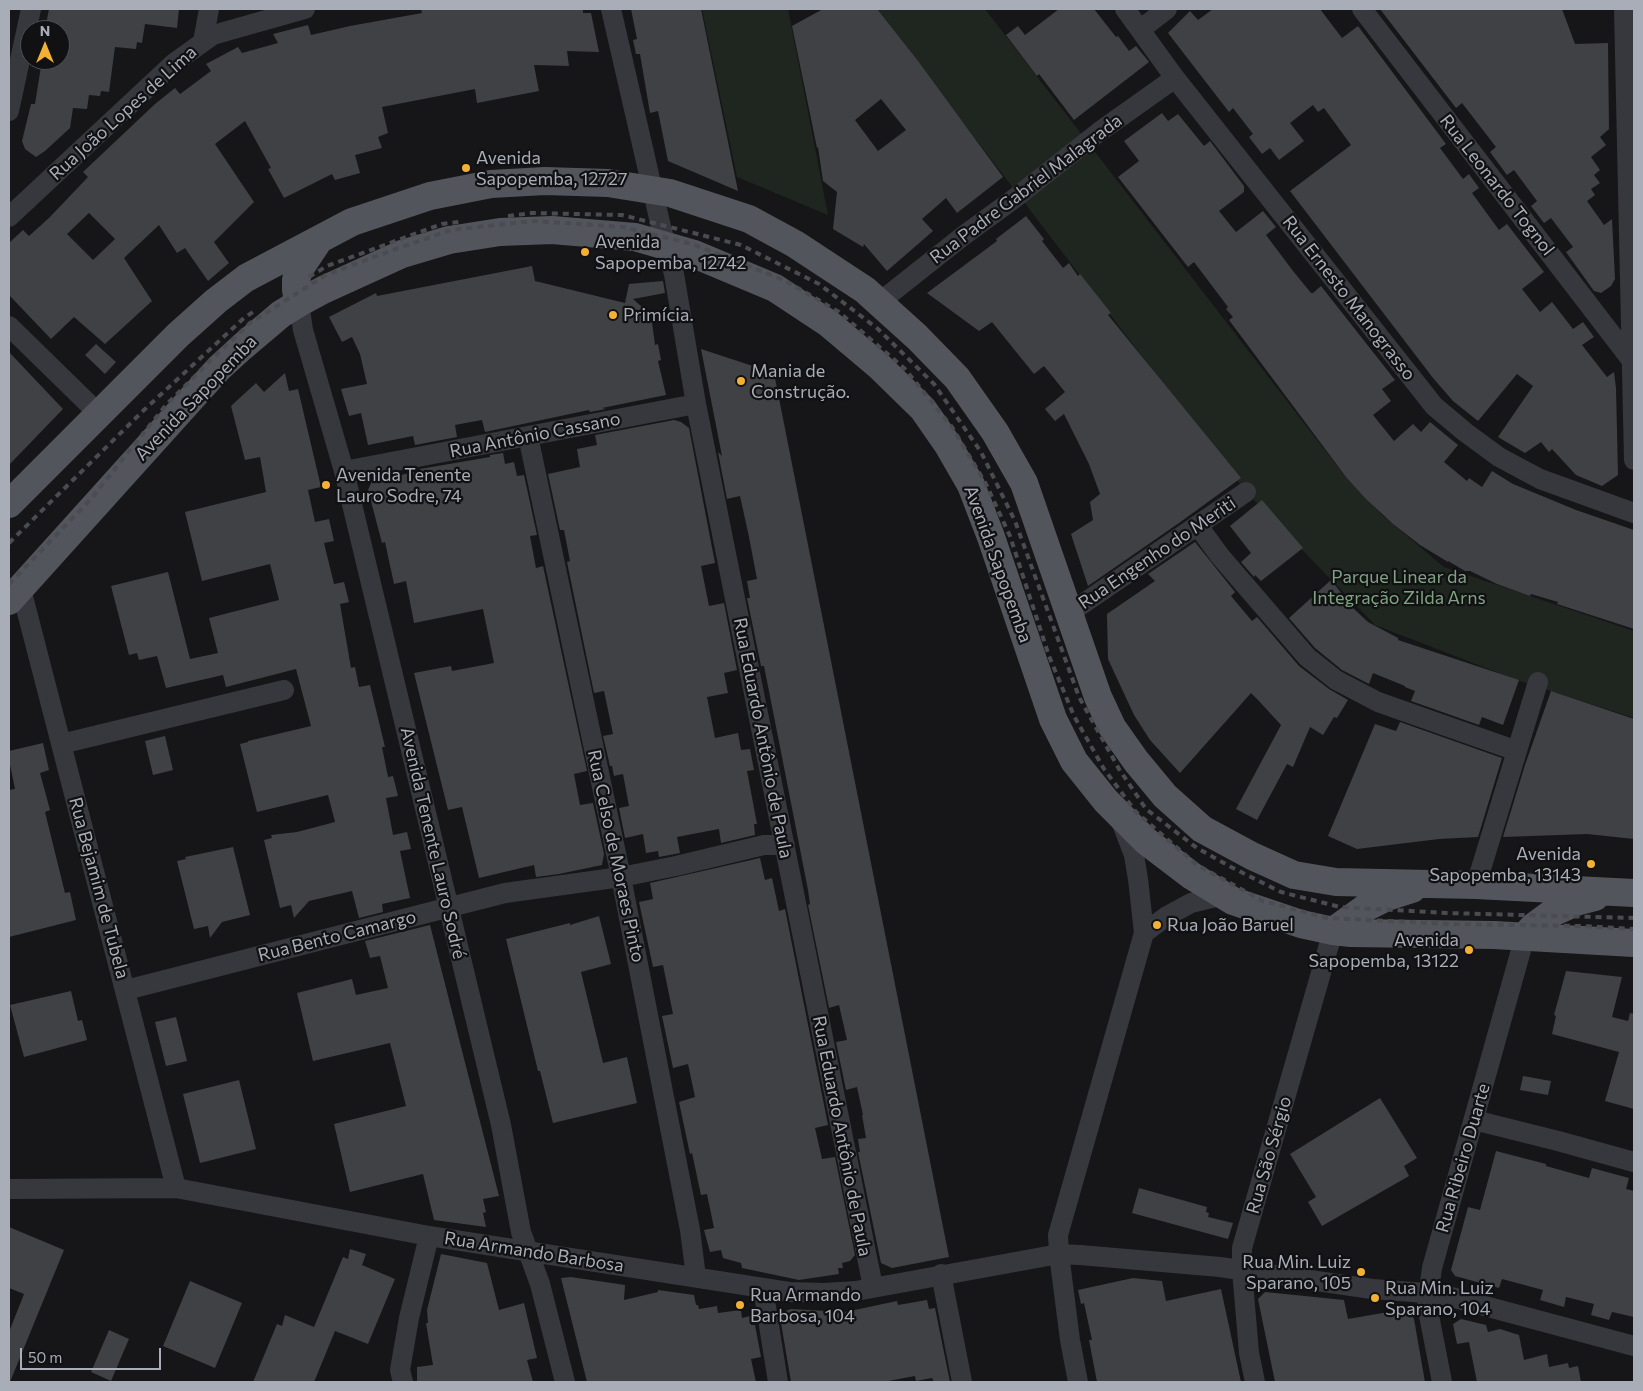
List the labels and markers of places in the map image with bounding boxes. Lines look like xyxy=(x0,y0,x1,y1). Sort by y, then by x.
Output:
place label: Avenida Sapopemba, 12727 xyxy=(476,147,627,190)
marker: Avenida Sapopemba, 12727 xyxy=(460,162,472,174)
place label: Avenida Sapopemba, 12742 xyxy=(595,231,746,274)
marker: Avenida Sapopemba, 12742 xyxy=(579,246,591,258)
place label: Primícia. xyxy=(623,304,694,326)
marker: Primícia. xyxy=(607,309,619,321)
place label: Mania de Construção. xyxy=(751,360,850,402)
marker: Mania de Construção. xyxy=(735,375,747,387)
place label: Avenida Tenente Lauro Sodre, 74 xyxy=(336,464,471,506)
marker: Avenida Tenente Lauro Sodre, 74 xyxy=(320,479,332,491)
place label: Avenida Sapopemba, 13143 xyxy=(1429,843,1581,886)
marker: Avenida Sapopemba, 13143 xyxy=(1585,858,1597,870)
place label: Rua João Baruel xyxy=(1167,914,1294,936)
marker: Rua João Baruel xyxy=(1151,919,1163,931)
place label: Avenida Sapopemba, 13122 xyxy=(1309,929,1459,972)
marker: Avenida Sapopemba, 13122 xyxy=(1463,944,1475,956)
place label: Rua Min. Luiz Sparano, 105 xyxy=(1242,1251,1351,1294)
marker: Rua Min. Luiz Sparano, 105 xyxy=(1355,1266,1367,1278)
place label: Rua Min. Luiz Sparano, 104 xyxy=(1385,1277,1494,1320)
place label: Rua Armando Barbosa, 104 xyxy=(750,1284,861,1326)
marker: Rua Min. Luiz Sparano, 104 xyxy=(1369,1292,1381,1304)
marker: Rua Armando Barbosa, 104 xyxy=(734,1299,746,1311)

